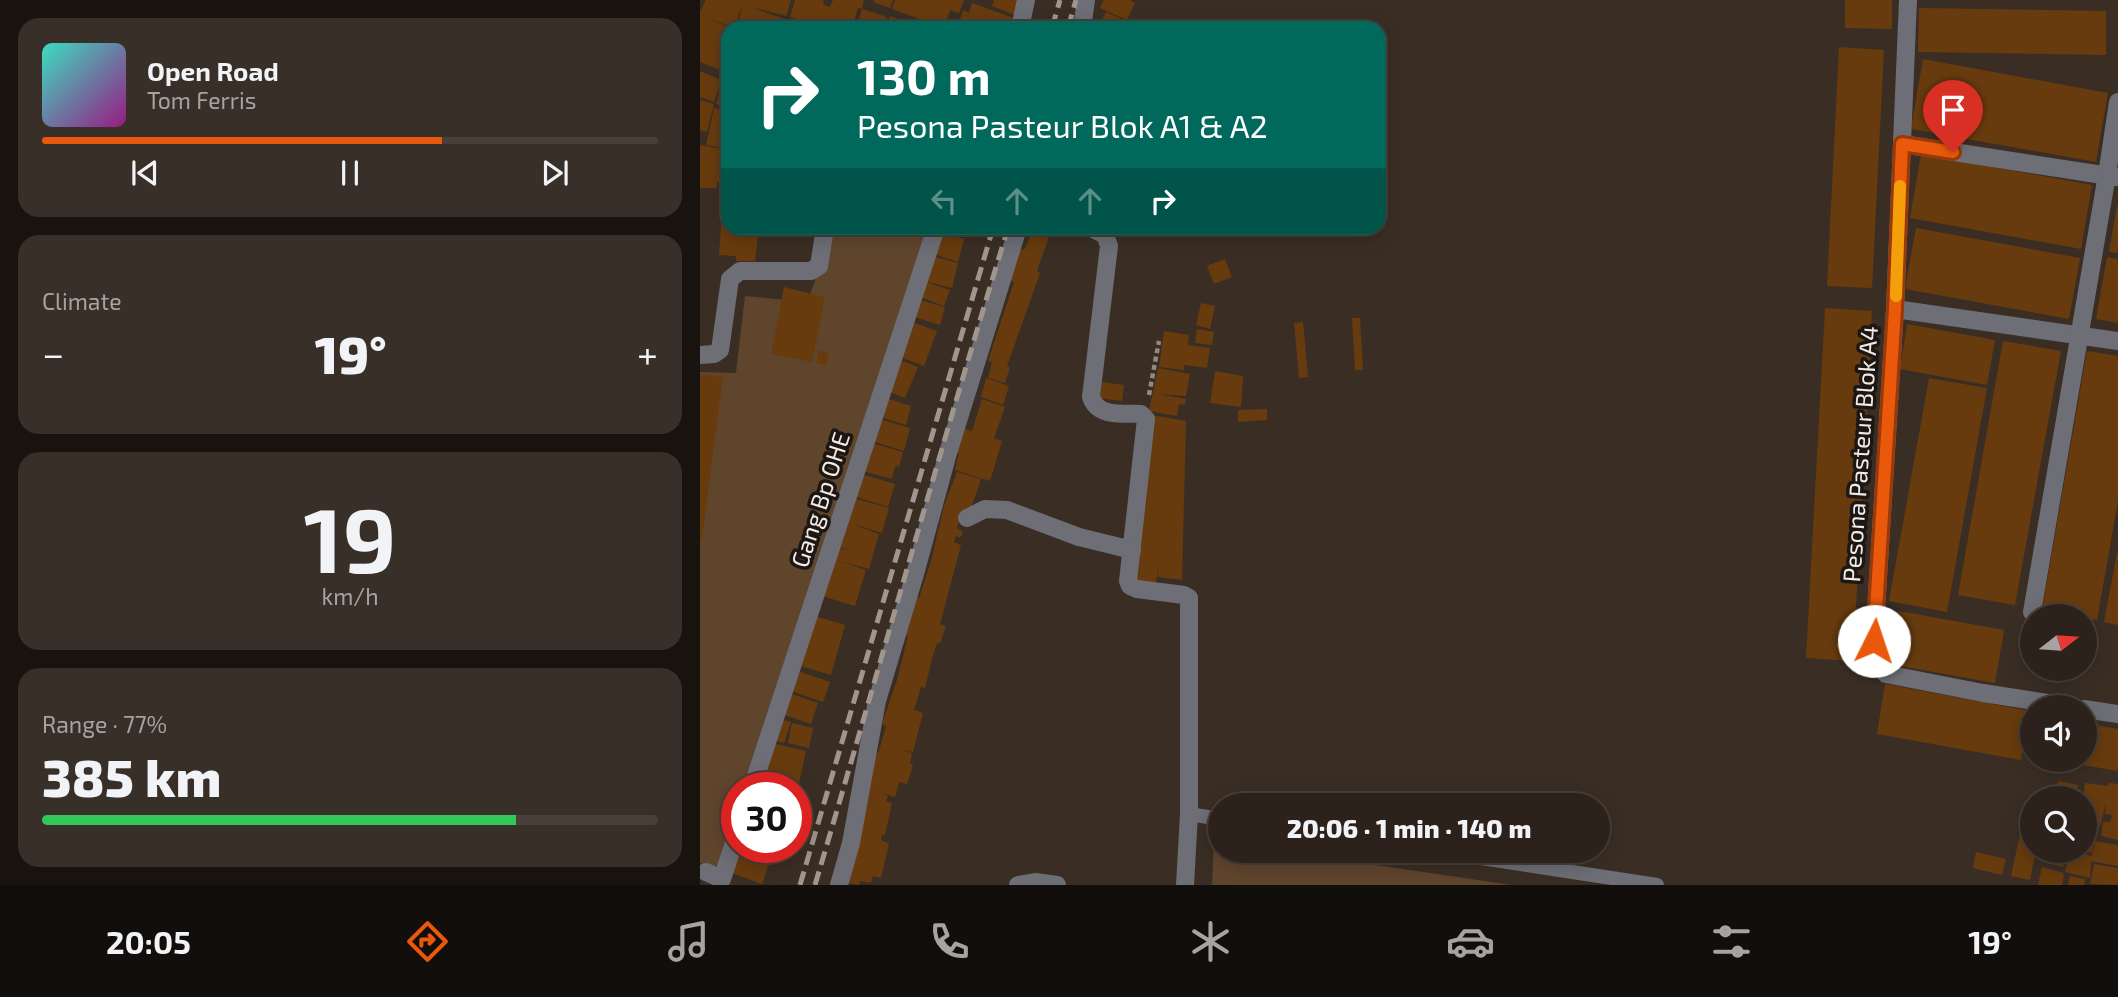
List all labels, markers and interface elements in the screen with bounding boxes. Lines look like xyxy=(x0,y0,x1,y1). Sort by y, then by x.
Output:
text: 130 m xyxy=(857,46,991,105)
icon: right xyxy=(742,49,833,140)
text: Open Road xyxy=(147,55,279,86)
pin xyxy=(1923,80,1983,152)
text: Tom Ferris xyxy=(147,86,256,114)
icon: arrive xyxy=(1934,91,1972,129)
text: Pesona Pasteur Blok A1 & A2 xyxy=(857,106,1268,144)
icon: previous xyxy=(126,154,164,192)
icon: pause xyxy=(331,154,369,192)
icon: next xyxy=(536,154,574,192)
icon: left xyxy=(925,182,963,220)
icon: ahead xyxy=(998,182,1036,220)
icon: ahead xyxy=(1071,182,1109,220)
icon: right xyxy=(1144,182,1182,220)
text: Climate xyxy=(42,287,122,315)
text: 19° xyxy=(315,322,387,384)
street label: Pesona Pasteur Blok A4 xyxy=(1836,325,1883,583)
text: − xyxy=(42,330,64,376)
text: + xyxy=(637,330,658,376)
street label: Gang Bp OHE xyxy=(784,428,855,571)
text: 19 xyxy=(303,482,397,591)
text: km/h xyxy=(321,582,379,610)
position arrow xyxy=(1837,604,1911,678)
north arrow xyxy=(2020,604,2096,681)
map controls xyxy=(2020,604,2097,863)
button: sound xyxy=(2020,695,2097,772)
text: Range · 77% xyxy=(42,710,167,738)
text: 385 km xyxy=(42,745,221,807)
speed limit sign: 30 xyxy=(721,772,812,863)
button: search xyxy=(2020,786,2097,863)
text: 20:06 · 1 min · 140 m xyxy=(1287,812,1531,843)
icon: directions xyxy=(403,917,452,966)
icon: music xyxy=(664,917,713,966)
icon: phone xyxy=(925,917,974,966)
icon: climate xyxy=(1186,917,1235,966)
icon: car xyxy=(1446,917,1495,966)
icon: filters xyxy=(1707,917,1756,966)
text: 20:05 xyxy=(106,922,191,960)
text: 19° xyxy=(1968,922,2012,960)

